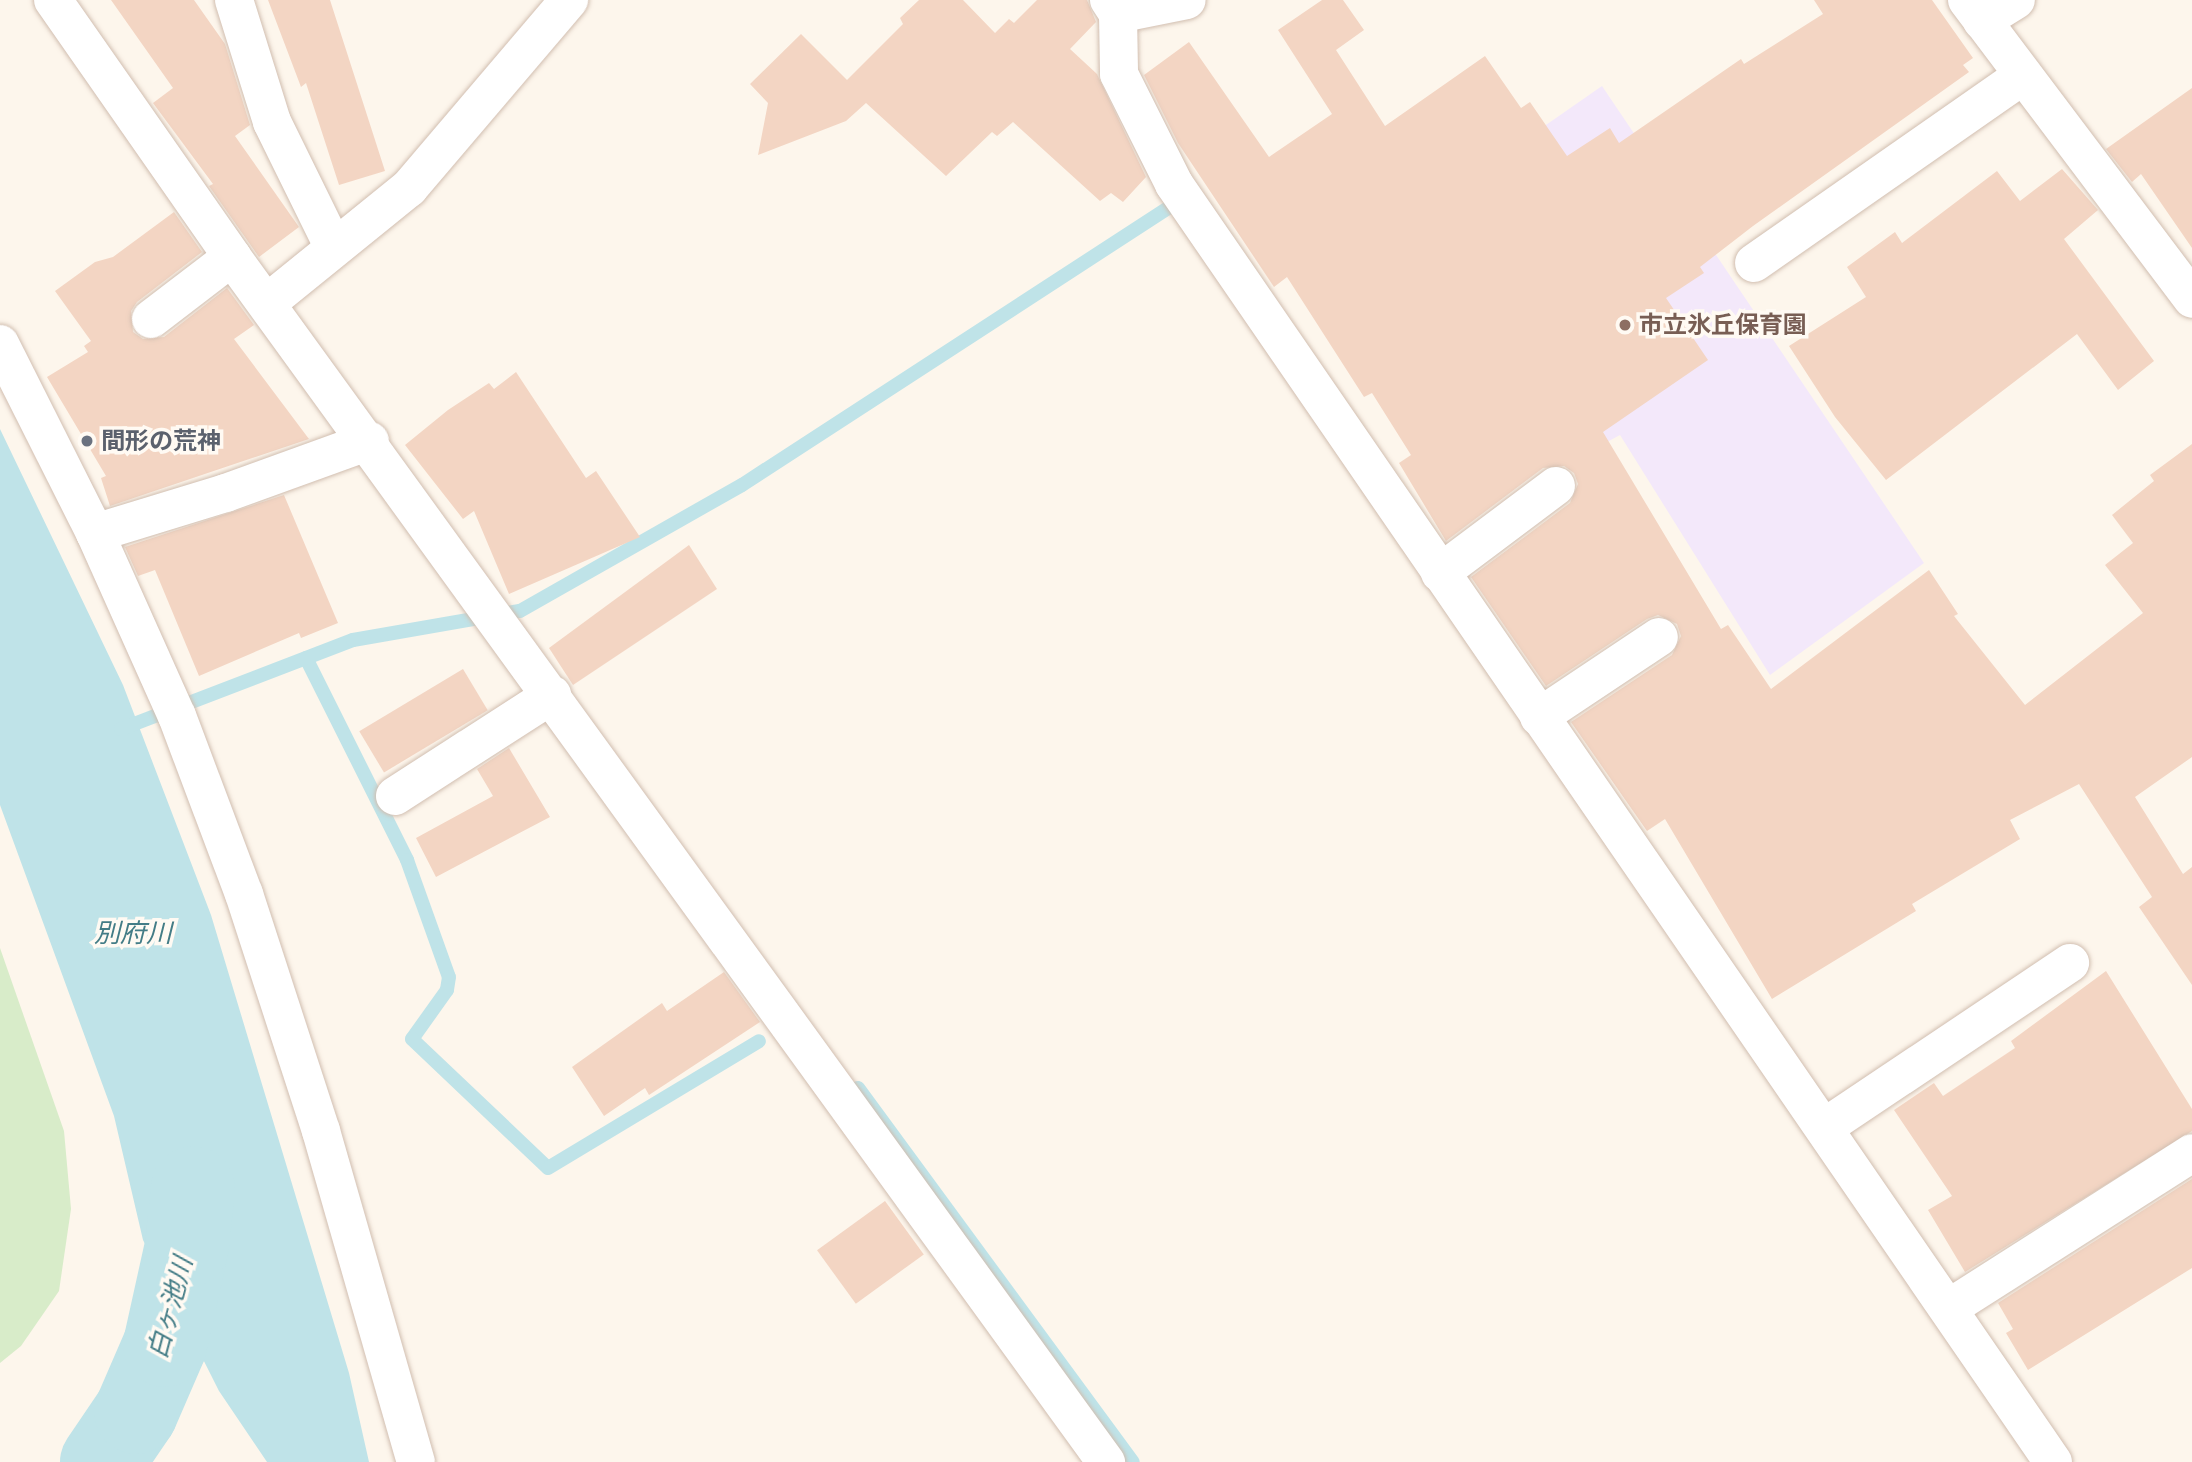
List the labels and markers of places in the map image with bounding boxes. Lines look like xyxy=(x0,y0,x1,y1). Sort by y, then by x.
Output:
place label: 市立氷丘保育園 xyxy=(1639,311,1807,339)
marker: 市立氷丘保育園 xyxy=(1617,317,1633,333)
place label: 間形の荒神 xyxy=(101,427,221,455)
marker: 間形の荒神 xyxy=(79,433,95,449)

